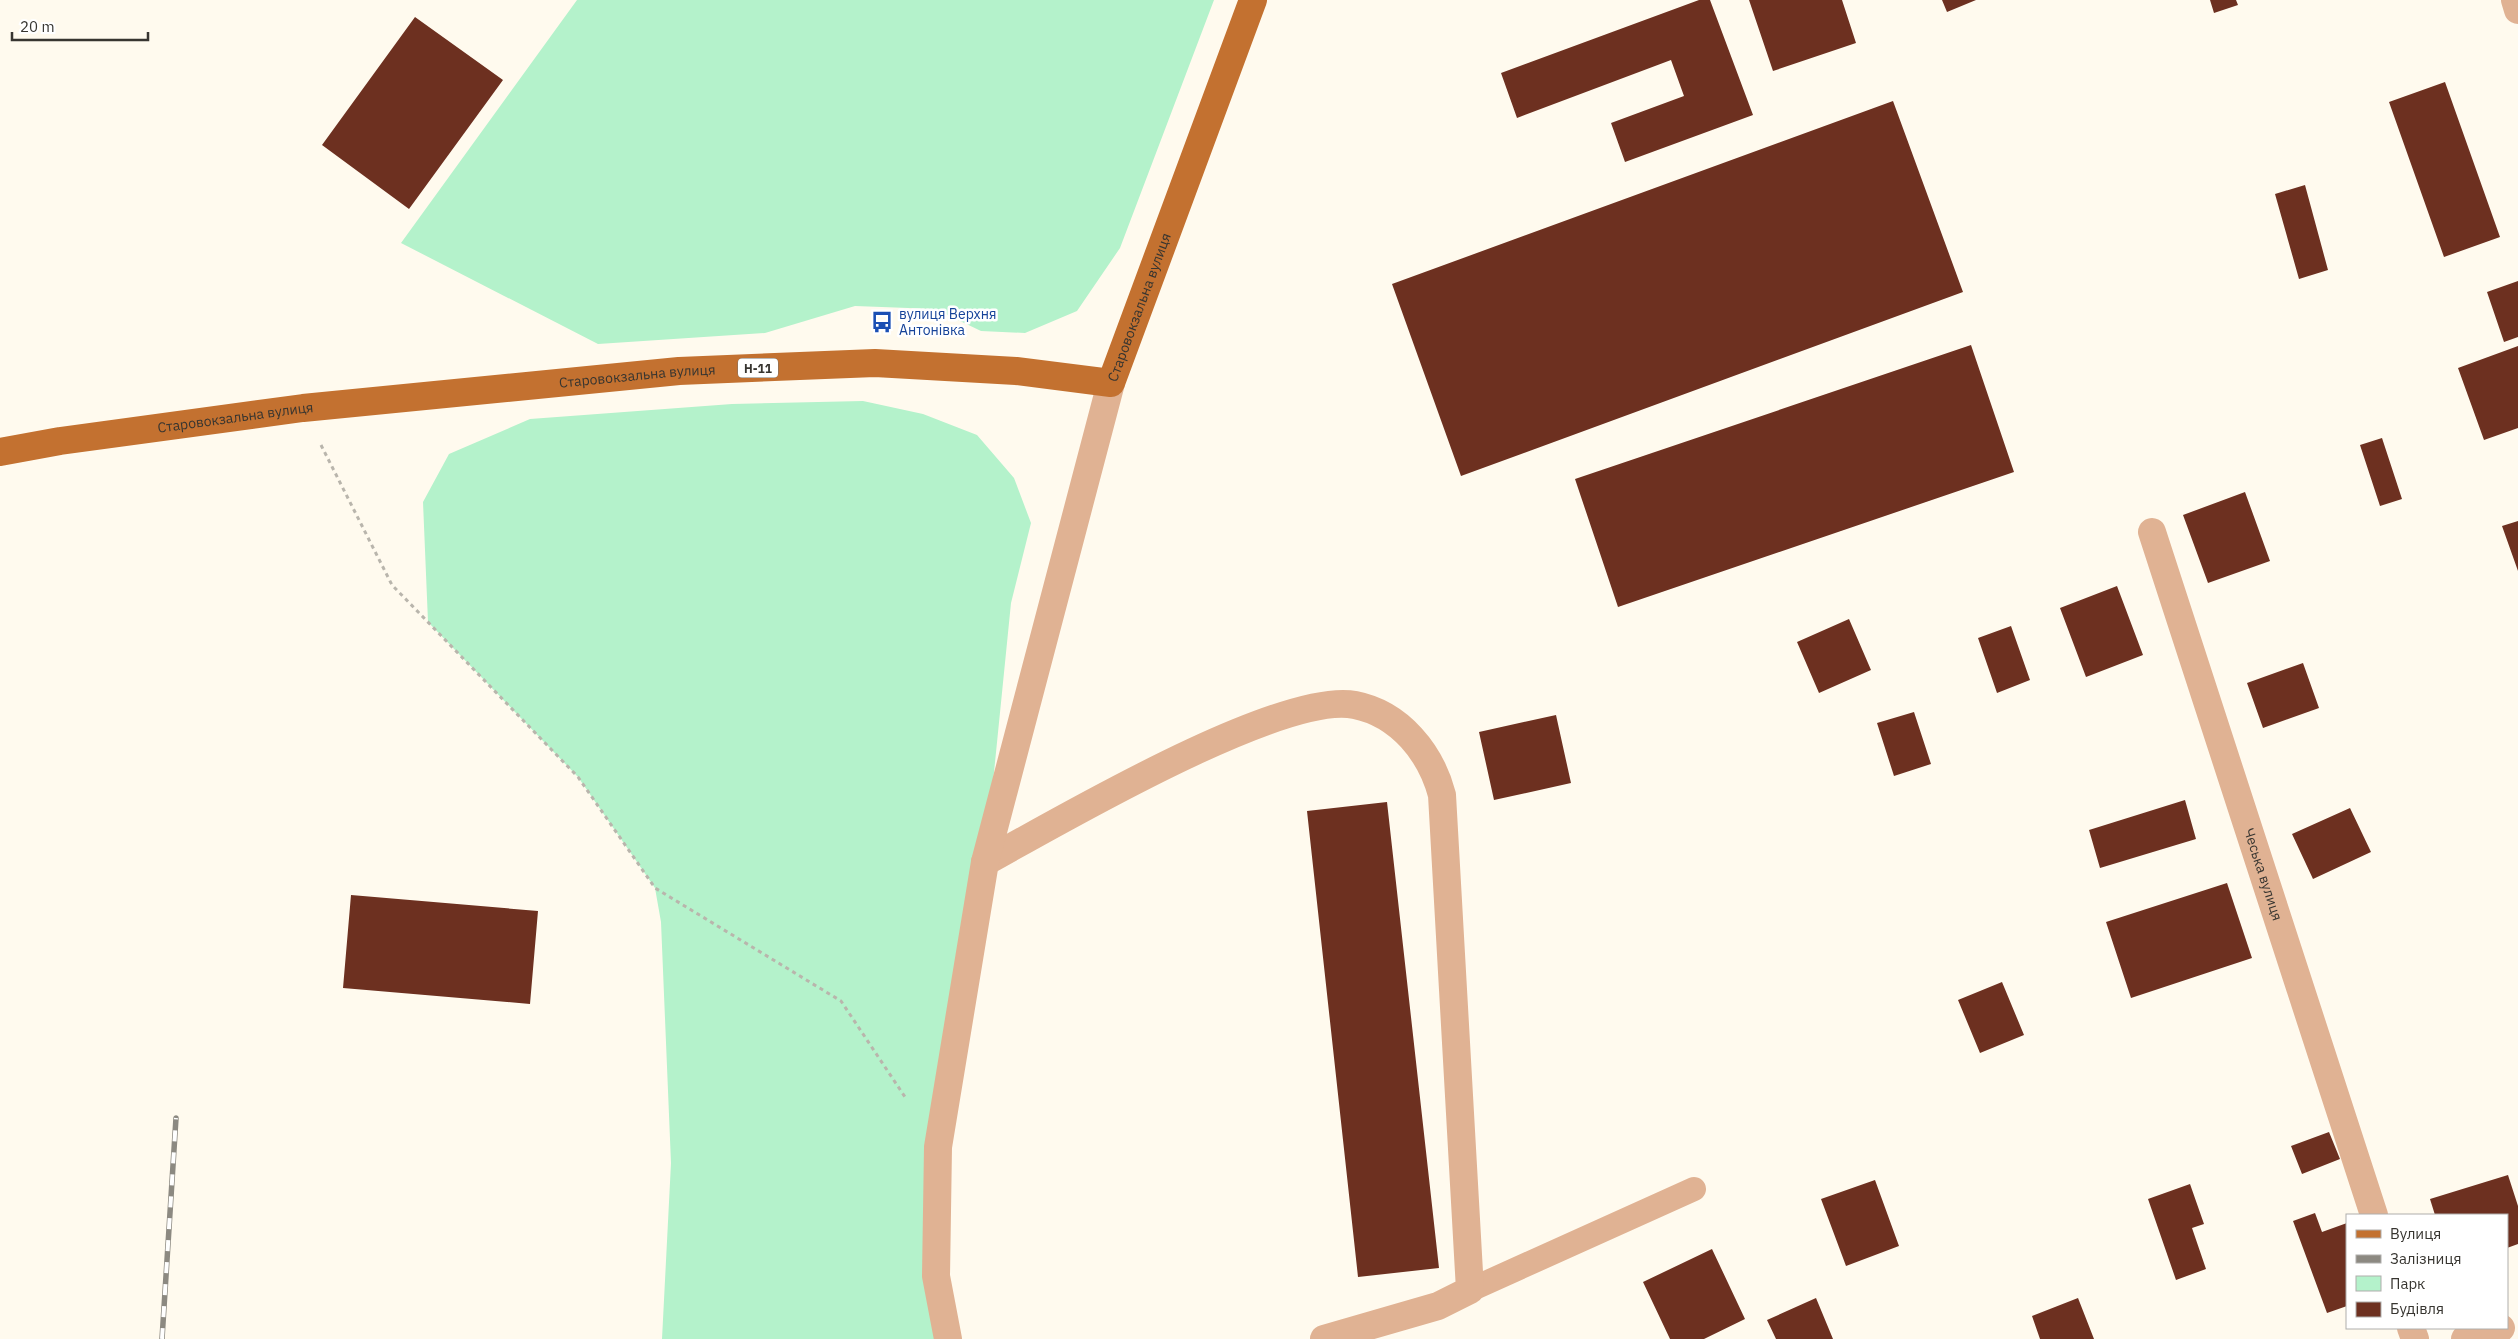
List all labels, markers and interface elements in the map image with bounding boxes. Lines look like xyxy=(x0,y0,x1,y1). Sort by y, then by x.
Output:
scale bar xyxy=(12,10,149,42)
text: 20 m xyxy=(20,17,55,36)
street label: Старовокзальна вулиця xyxy=(1103,230,1175,384)
place label: вулиця Верхня Антонівка xyxy=(899,305,996,339)
bus stop icon: вулиця Верхня Антонівка xyxy=(869,309,895,335)
road number: Н-11 xyxy=(738,358,778,378)
street label: Старовокзальна вулиця xyxy=(558,361,716,392)
street label: Старовокзальна вулиця xyxy=(156,398,314,437)
street label: Чеська вулиця xyxy=(2240,826,2287,923)
legend xyxy=(2346,1214,2508,1329)
text: Вулиця xyxy=(2390,1224,2441,1243)
text: Залізниця xyxy=(2390,1249,2461,1268)
text: Парк xyxy=(2390,1274,2425,1293)
text: Будівля xyxy=(2390,1299,2444,1318)

